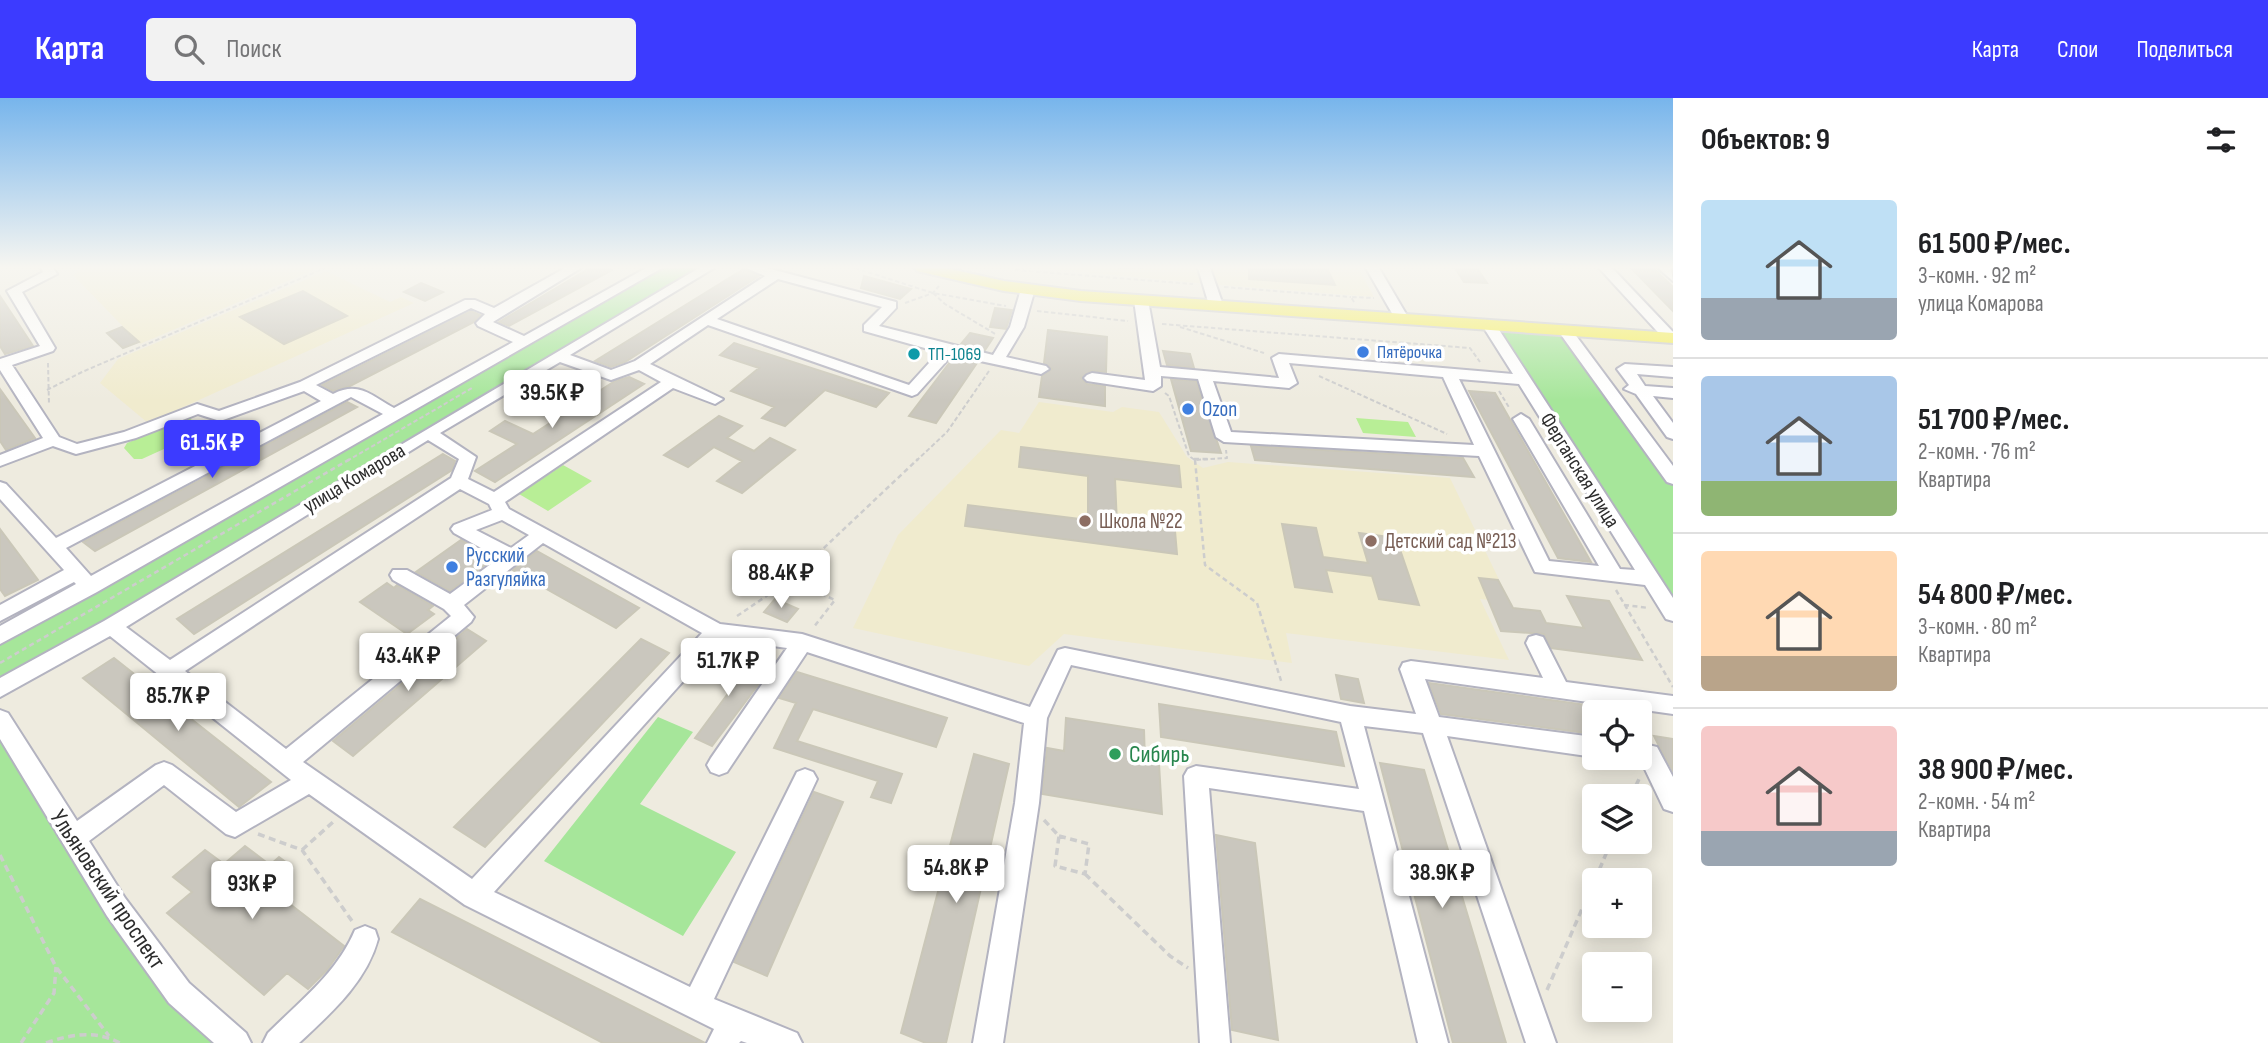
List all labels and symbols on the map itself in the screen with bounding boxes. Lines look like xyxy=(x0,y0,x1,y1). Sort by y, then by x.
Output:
place label: Пятёрочка xyxy=(1377,342,1442,363)
place label: ТП-1069 xyxy=(928,344,981,365)
marker: Пятёрочка xyxy=(1355,344,1371,360)
marker: ТП-1069 xyxy=(906,346,922,362)
pin: 39.5K ₽ xyxy=(487,370,617,430)
place label: Ozon xyxy=(1202,397,1237,422)
marker: Ozon xyxy=(1180,401,1196,417)
street label: Ферганская улица xyxy=(1534,408,1625,532)
pin: 61.5K ₽ xyxy=(147,420,277,480)
street label: улица Комарова xyxy=(299,438,410,519)
place label: Школа №22 xyxy=(1099,509,1183,534)
marker: Школа №22 xyxy=(1077,513,1093,529)
place label: Детский сад №213 xyxy=(1385,529,1517,554)
marker: Детский сад №213 xyxy=(1363,533,1379,549)
place label: Русский Разгуляйка xyxy=(466,543,546,592)
pin: 88.4K ₽ xyxy=(716,550,846,610)
marker: Русский Разгуляйка xyxy=(444,559,460,575)
pin: 43.4K ₽ xyxy=(343,634,473,693)
pin: 51.7K ₽ xyxy=(663,638,793,698)
pin: 85.7K ₽ xyxy=(113,674,243,733)
place label: Сибирь xyxy=(1129,740,1190,769)
marker: Сибирь xyxy=(1107,746,1123,762)
street label: Ульяновский проспект xyxy=(44,804,172,974)
pin: 54.8K ₽ xyxy=(891,846,1021,905)
pin: 38.9K ₽ xyxy=(1377,850,1507,910)
pin: 93K ₽ xyxy=(203,862,301,921)

